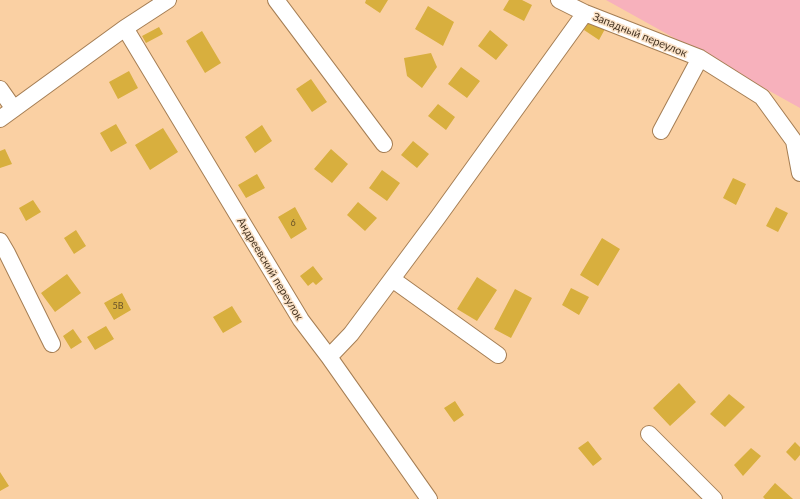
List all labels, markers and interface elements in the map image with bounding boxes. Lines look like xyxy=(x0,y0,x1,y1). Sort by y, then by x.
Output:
street label: Западный переулок xyxy=(591,10,689,60)
street label: Андреевский переулок xyxy=(234,215,306,323)
house number: 6 xyxy=(290,218,296,228)
house number: 5В xyxy=(112,301,124,311)

